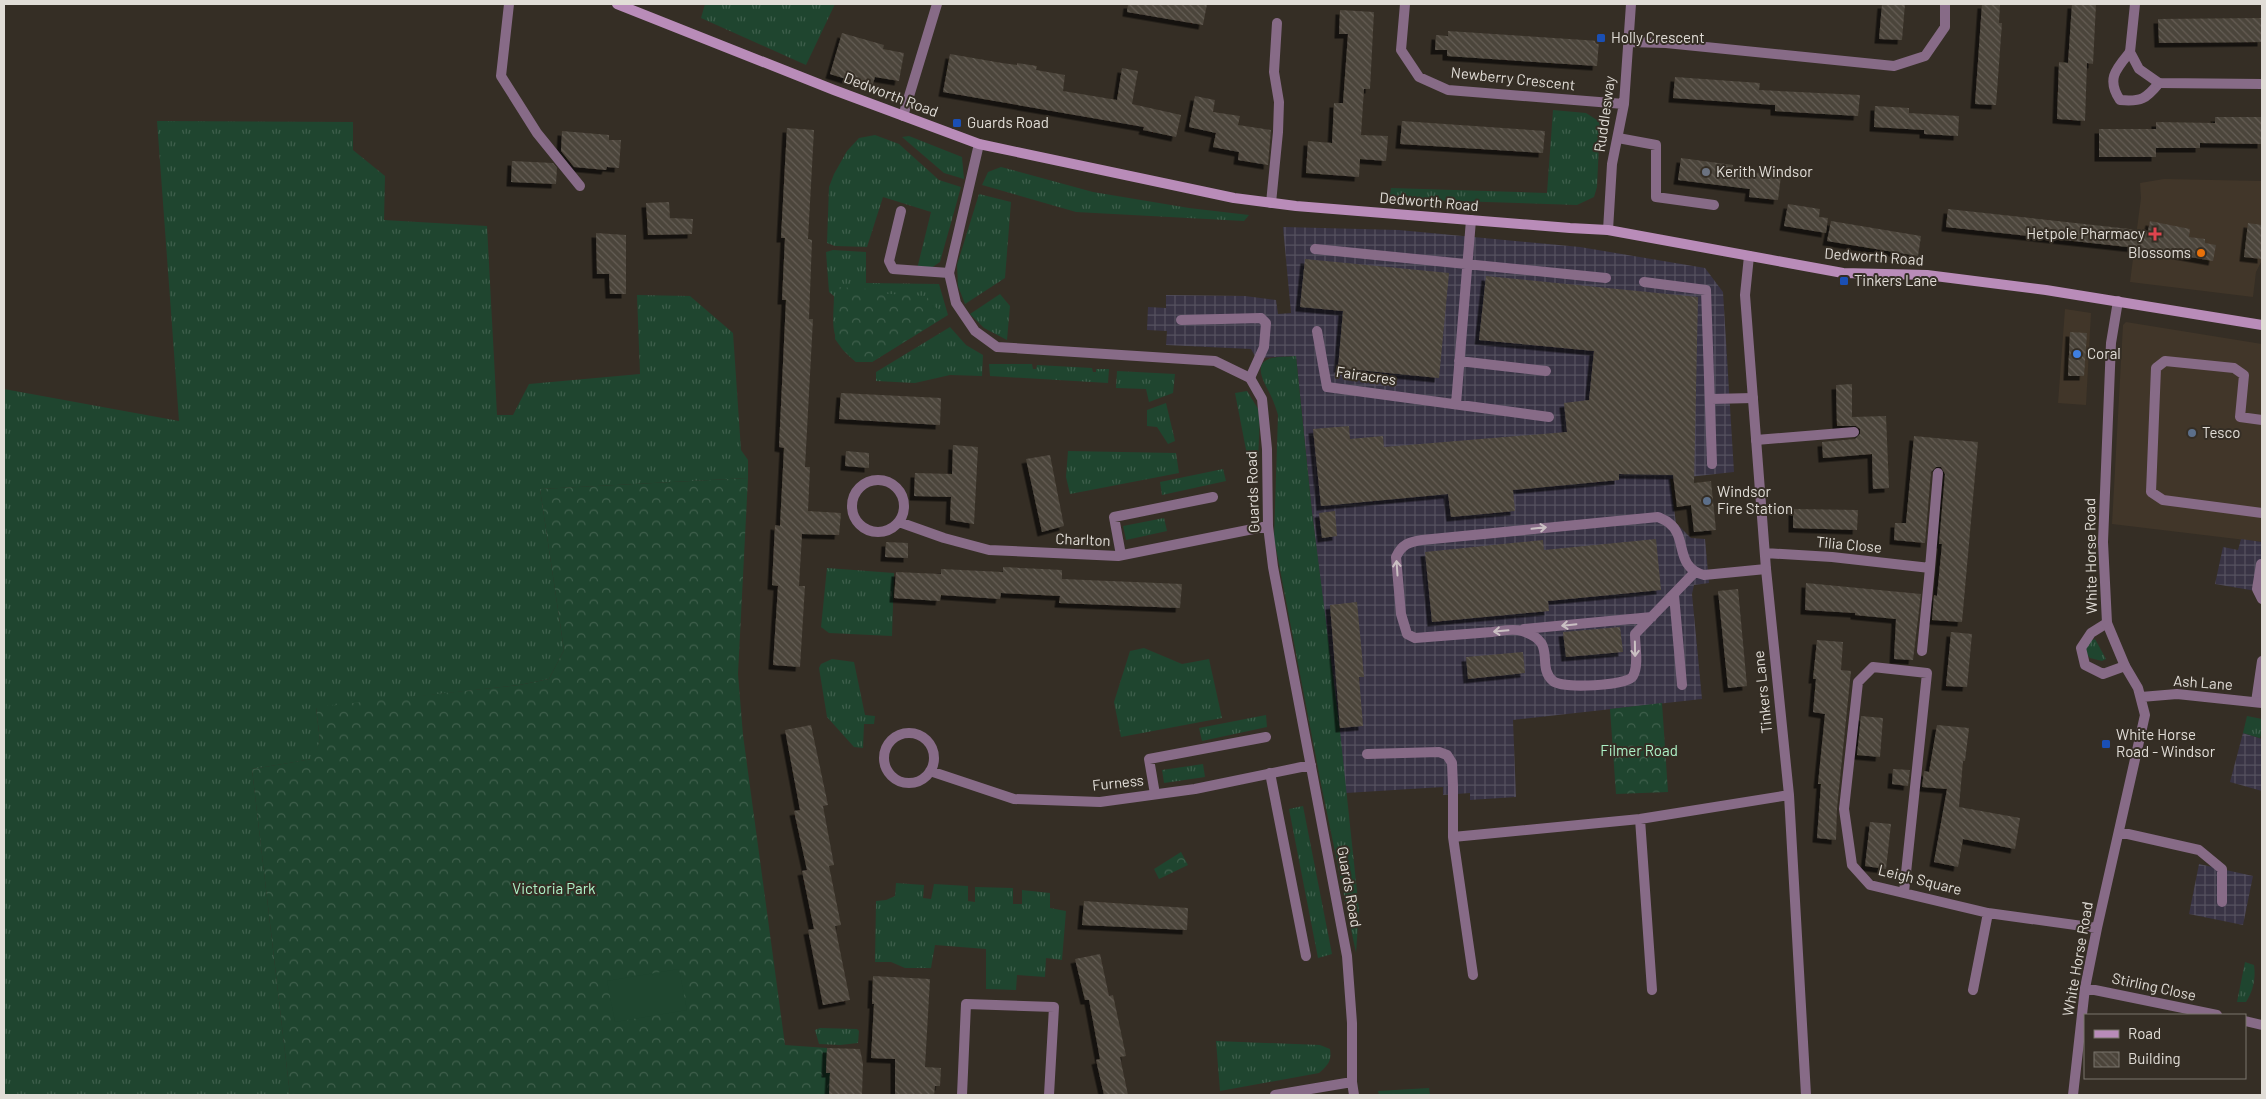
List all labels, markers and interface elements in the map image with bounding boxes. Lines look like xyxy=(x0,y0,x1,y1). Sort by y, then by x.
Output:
place label: Holly Crescent xyxy=(1611,28,1705,46)
marker: Holly Crescent xyxy=(1595,32,1607,44)
street label: Newberry Crescent xyxy=(1450,63,1576,93)
street label: Dedworth Road xyxy=(842,68,941,120)
street label: Ruddlesway xyxy=(1590,75,1618,153)
place label: Guards Road xyxy=(967,113,1049,131)
marker: Guards Road xyxy=(951,117,963,129)
place label: Kerith Windsor xyxy=(1716,162,1813,180)
marker: Kerith Windsor xyxy=(1700,166,1712,178)
street label: Dedworth Road xyxy=(1379,188,1479,214)
place label: Hetpole Pharmacy xyxy=(2026,224,2145,242)
marker: Hetpole Pharmacy xyxy=(2149,228,2161,240)
place label: Blossoms xyxy=(2128,243,2191,261)
street label: Dedworth Road xyxy=(1824,244,1924,268)
marker: Blossoms xyxy=(2195,247,2207,259)
place label: Tinkers Lane xyxy=(1854,271,1937,289)
marker: Tinkers Lane xyxy=(1838,275,1850,287)
place label: Coral xyxy=(2087,344,2121,362)
marker: Coral xyxy=(2071,348,2083,360)
street label: Fairacres xyxy=(1335,362,1398,388)
place label: Tesco xyxy=(2202,423,2241,441)
marker: Tesco xyxy=(2186,427,2198,439)
street label: Guards Road xyxy=(1242,451,1262,533)
place label: Windsor Fire Station xyxy=(1717,482,1793,517)
marker: Windsor Fire Station xyxy=(1701,495,1713,507)
street label: White Horse Road xyxy=(2080,498,2100,614)
one-way arrow xyxy=(1531,523,1547,533)
street label: Charlton xyxy=(1055,529,1111,549)
street label: Tilia Close xyxy=(1815,532,1883,556)
one-way arrow xyxy=(1392,560,1402,576)
one-way arrow xyxy=(1561,620,1577,630)
one-way arrow xyxy=(1493,627,1509,636)
one-way arrow xyxy=(1630,641,1640,657)
street label: Tinkers Lane xyxy=(1749,650,1775,734)
street label: Ash Lane xyxy=(2173,671,2233,693)
place label: White Horse Road - Windsor xyxy=(2116,725,2216,760)
marker: White Horse Road - Windsor xyxy=(2100,738,2112,750)
park label: Filmer Road xyxy=(1600,741,1678,759)
street label: Furness xyxy=(1091,770,1145,794)
street label: Guards Road xyxy=(1334,845,1366,929)
street label: Leigh Square xyxy=(1877,860,1964,898)
park label: Victoria Park xyxy=(512,879,596,897)
street label: White Horse Road xyxy=(2058,900,2096,1018)
street label: Stirling Close xyxy=(2110,968,2198,1004)
legend xyxy=(2084,1014,2246,1079)
text: Road xyxy=(2128,1024,2161,1042)
text: Building xyxy=(2128,1049,2181,1067)

